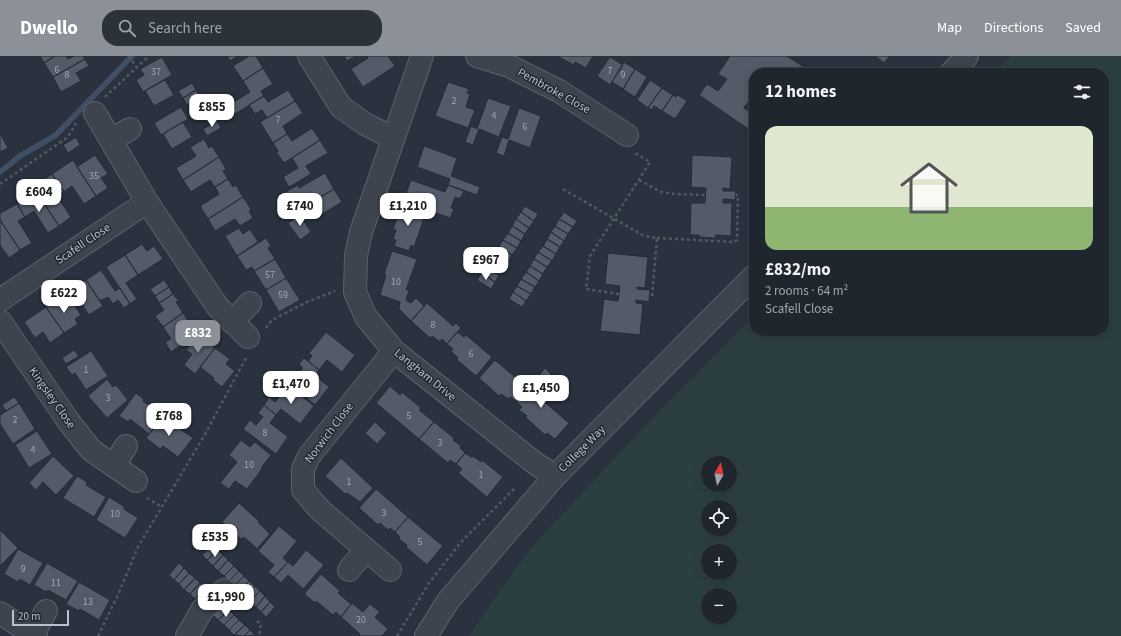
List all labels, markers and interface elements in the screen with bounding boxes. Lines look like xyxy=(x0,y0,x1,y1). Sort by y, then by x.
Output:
search box xyxy=(102,10,382,46)
text: Dwello xyxy=(20,15,78,42)
icon: search xyxy=(116,17,138,39)
text: Search here xyxy=(148,18,222,39)
text: Map xyxy=(937,18,962,38)
text: Directions xyxy=(984,18,1043,38)
text: Saved xyxy=(1065,18,1101,38)
house number: 6 xyxy=(55,63,60,77)
street label: Pembroke Close xyxy=(514,64,594,118)
house number: 7 xyxy=(608,64,613,78)
house number: 37 xyxy=(151,65,161,79)
house number: 8 xyxy=(65,68,70,82)
house number: 9 xyxy=(621,68,626,82)
text: 12 homes xyxy=(765,80,836,104)
icon: filters xyxy=(1071,81,1093,103)
pin: £855 xyxy=(188,94,236,128)
house number: 2 xyxy=(452,94,457,108)
text: £855 xyxy=(198,98,226,116)
house number: 4 xyxy=(492,109,497,123)
house number: 7 xyxy=(276,113,281,127)
house number: 6 xyxy=(523,120,528,134)
icon: home xyxy=(893,152,965,224)
house number: 35 xyxy=(89,169,99,183)
pin: £604 xyxy=(15,179,63,213)
text: £604 xyxy=(25,183,53,201)
pin: £740 xyxy=(276,193,324,227)
pin: £1,210 xyxy=(375,193,441,227)
text: £740 xyxy=(286,197,314,215)
text: £1,210 xyxy=(389,197,427,215)
street label: Scafell Close xyxy=(52,219,114,269)
pin: £967 xyxy=(462,247,510,281)
text: £967 xyxy=(472,251,500,269)
text: £832/mo xyxy=(765,258,831,282)
house number: 57 xyxy=(265,268,275,282)
house number: 10 xyxy=(391,275,401,289)
pin: £622 xyxy=(40,280,88,314)
text: 2 rooms · 64 m² xyxy=(765,282,848,300)
text: £622 xyxy=(50,284,78,302)
house number: 59 xyxy=(278,288,288,302)
text: Scafell Close xyxy=(765,300,833,318)
house number: 8 xyxy=(431,318,436,332)
pin: £832 xyxy=(174,320,222,354)
text: £832 xyxy=(184,324,212,342)
street label: Langham Drive xyxy=(390,345,460,405)
house number: 6 xyxy=(469,347,474,361)
house number: 1 xyxy=(84,363,89,377)
street label: Kingsley Close xyxy=(24,364,80,432)
pin: £1,470 xyxy=(258,371,324,405)
text: £1,470 xyxy=(272,375,310,393)
pin: £1,450 xyxy=(508,375,574,409)
text: £1,450 xyxy=(522,379,560,397)
house number: 3 xyxy=(106,391,111,405)
street label: Norwich Close xyxy=(301,399,357,467)
pin: £768 xyxy=(145,403,193,437)
text: £768 xyxy=(155,407,183,425)
house number: 5 xyxy=(407,409,412,423)
house number: 2 xyxy=(13,413,18,427)
street label: College Way xyxy=(555,421,610,476)
house number: 8 xyxy=(263,426,268,440)
house number: 3 xyxy=(438,436,443,450)
house number: 4 xyxy=(31,443,36,457)
north arrow xyxy=(701,456,737,492)
map controls xyxy=(701,456,737,624)
house number: 10 xyxy=(244,458,254,472)
house number: 1 xyxy=(479,468,484,482)
house number: 1 xyxy=(347,475,352,489)
button: locate xyxy=(701,500,737,536)
house number: 3 xyxy=(382,506,387,520)
house number: 10 xyxy=(110,507,120,521)
pin: £535 xyxy=(191,524,239,558)
text: £535 xyxy=(201,528,229,546)
house number: 5 xyxy=(418,535,423,549)
button: + xyxy=(701,544,737,580)
house number: 9 xyxy=(21,562,26,576)
house number: 11 xyxy=(51,576,61,590)
pin: £1,990 xyxy=(193,584,259,618)
text: £1,990 xyxy=(207,588,245,606)
button: − xyxy=(701,588,737,624)
house number: 13 xyxy=(83,595,93,609)
scale bar xyxy=(12,608,69,627)
text: 20 m xyxy=(18,609,40,624)
house number: 20 xyxy=(356,613,366,627)

